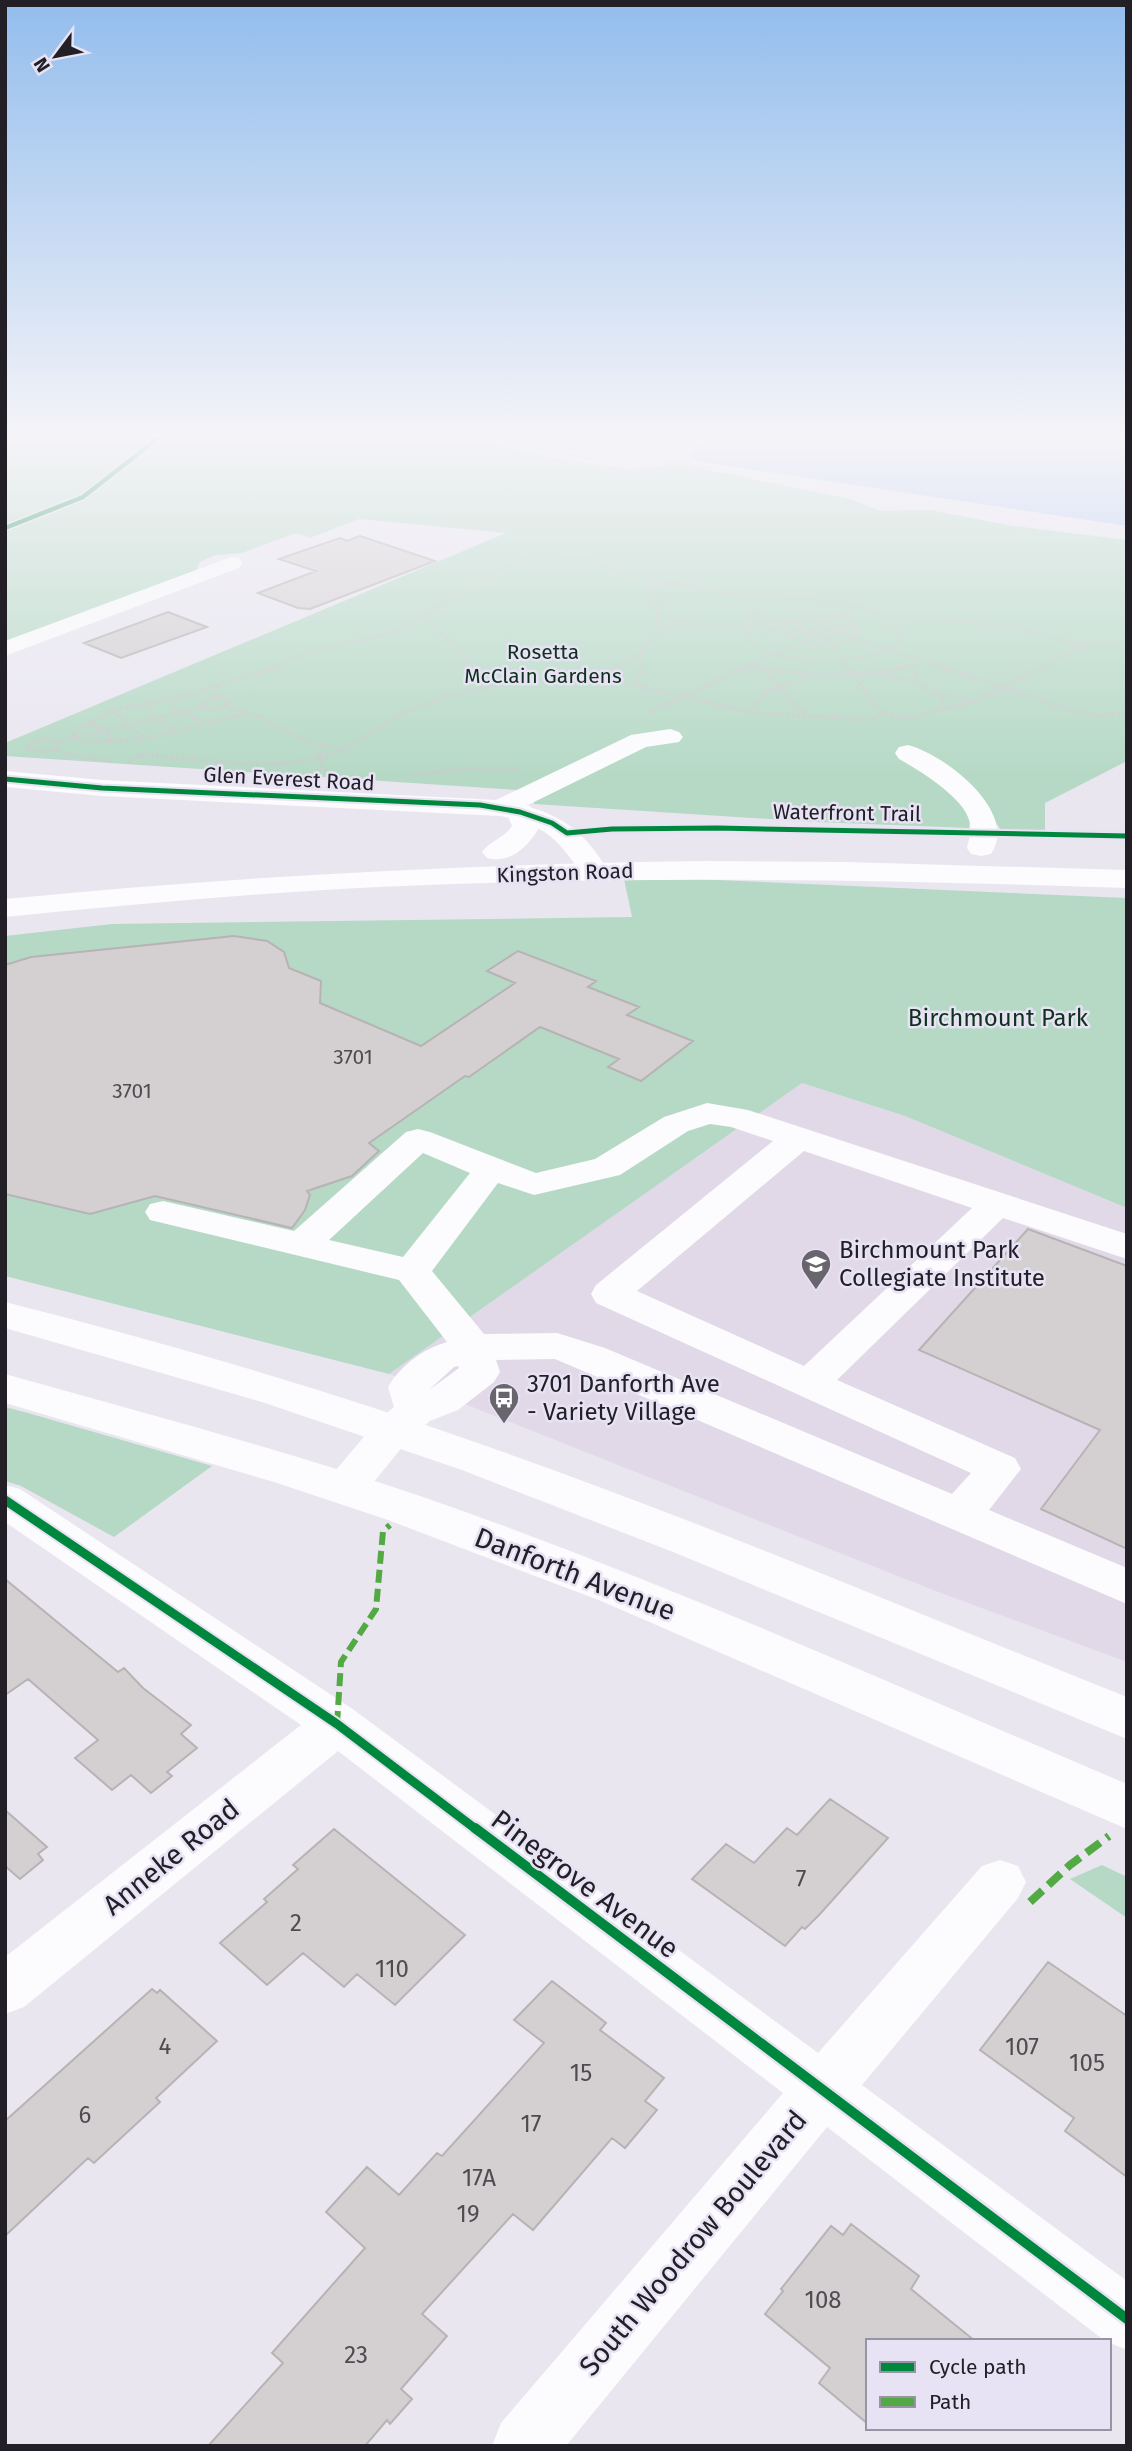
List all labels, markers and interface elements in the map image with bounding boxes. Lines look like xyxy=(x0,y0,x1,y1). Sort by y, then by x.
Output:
north arrow xyxy=(21,21,91,91)
text: N xyxy=(29,53,55,76)
park label: Rosetta McClain Gardens xyxy=(464,639,622,689)
street label: Glen Everest Road xyxy=(203,762,375,796)
street label: Waterfront Trail xyxy=(773,799,921,827)
street label: Kingston Road xyxy=(496,858,634,888)
park label: Birchmount Park xyxy=(908,1004,1089,1032)
house number: 3701 xyxy=(333,1044,373,1070)
house number: 3701 xyxy=(112,1078,152,1104)
place label: Birchmount Park Collegiate Institute xyxy=(839,1236,1045,1292)
school or university icon: Birchmount Park Collegiate Institute xyxy=(799,1247,833,1291)
place label: 3701 Danforth Ave - Variety Village xyxy=(527,1370,720,1426)
bus stop icon: 3701 Danforth Ave - Variety Village xyxy=(487,1381,521,1425)
street label: Danforth Avenue xyxy=(470,1521,680,1627)
street label: Anneke Road xyxy=(96,1792,246,1922)
street label: Pinegrove Avenue xyxy=(485,1803,685,1965)
house number: 7 xyxy=(796,1865,806,1893)
house number: 2 xyxy=(290,1909,302,1937)
house number: 110 xyxy=(375,1955,409,1983)
house number: 4 xyxy=(159,2032,172,2060)
house number: 107 xyxy=(1005,2033,1039,2061)
house number: 105 xyxy=(1069,2049,1105,2077)
house number: 15 xyxy=(570,2059,592,2087)
house number: 6 xyxy=(79,2101,91,2129)
street label: South Woodrow Boulevard xyxy=(572,2104,814,2382)
house number: 17 xyxy=(520,2110,542,2138)
house number: 17A xyxy=(462,2164,496,2192)
house number: 19 xyxy=(457,2200,480,2228)
house number: 108 xyxy=(804,2286,842,2314)
legend xyxy=(866,2339,1111,2430)
house number: 23 xyxy=(344,2341,368,2369)
text: Cycle path xyxy=(929,2354,1027,2380)
text: Path xyxy=(929,2389,971,2415)

